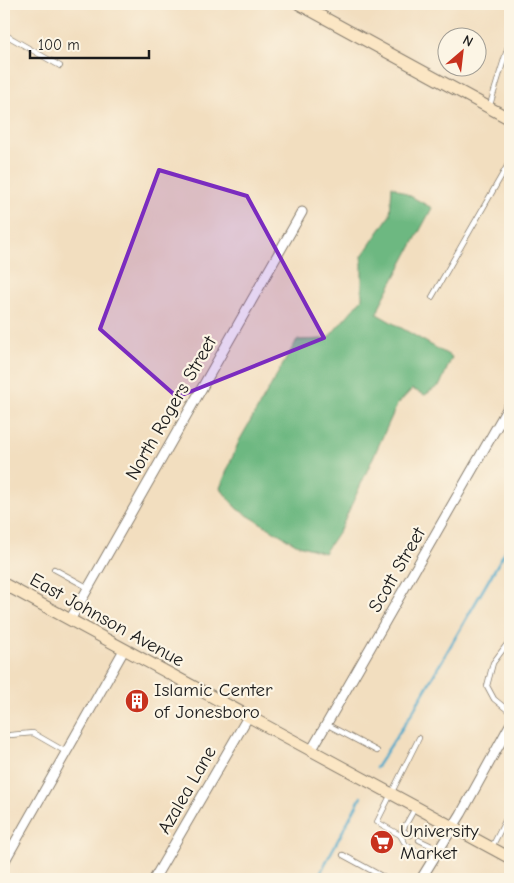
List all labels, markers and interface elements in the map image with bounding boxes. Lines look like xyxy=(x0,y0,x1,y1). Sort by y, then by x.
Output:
scale bar xyxy=(30,28,149,60)
north arrow xyxy=(436,28,486,78)
text: N xyxy=(460,31,476,51)
text: 100 m xyxy=(38,36,80,54)
street label: North Rogers Street xyxy=(121,332,221,484)
street label: Scott Street xyxy=(364,523,430,616)
street label: East Johnson Avenue xyxy=(26,568,188,672)
place label: Islamic Center of Jonesboro xyxy=(154,679,273,723)
building icon: Islamic Center of Jonesboro xyxy=(124,688,150,714)
street label: Azalea Lane xyxy=(153,742,221,838)
place label: University Market xyxy=(400,820,479,864)
supermarket icon: University Market xyxy=(369,829,395,855)

